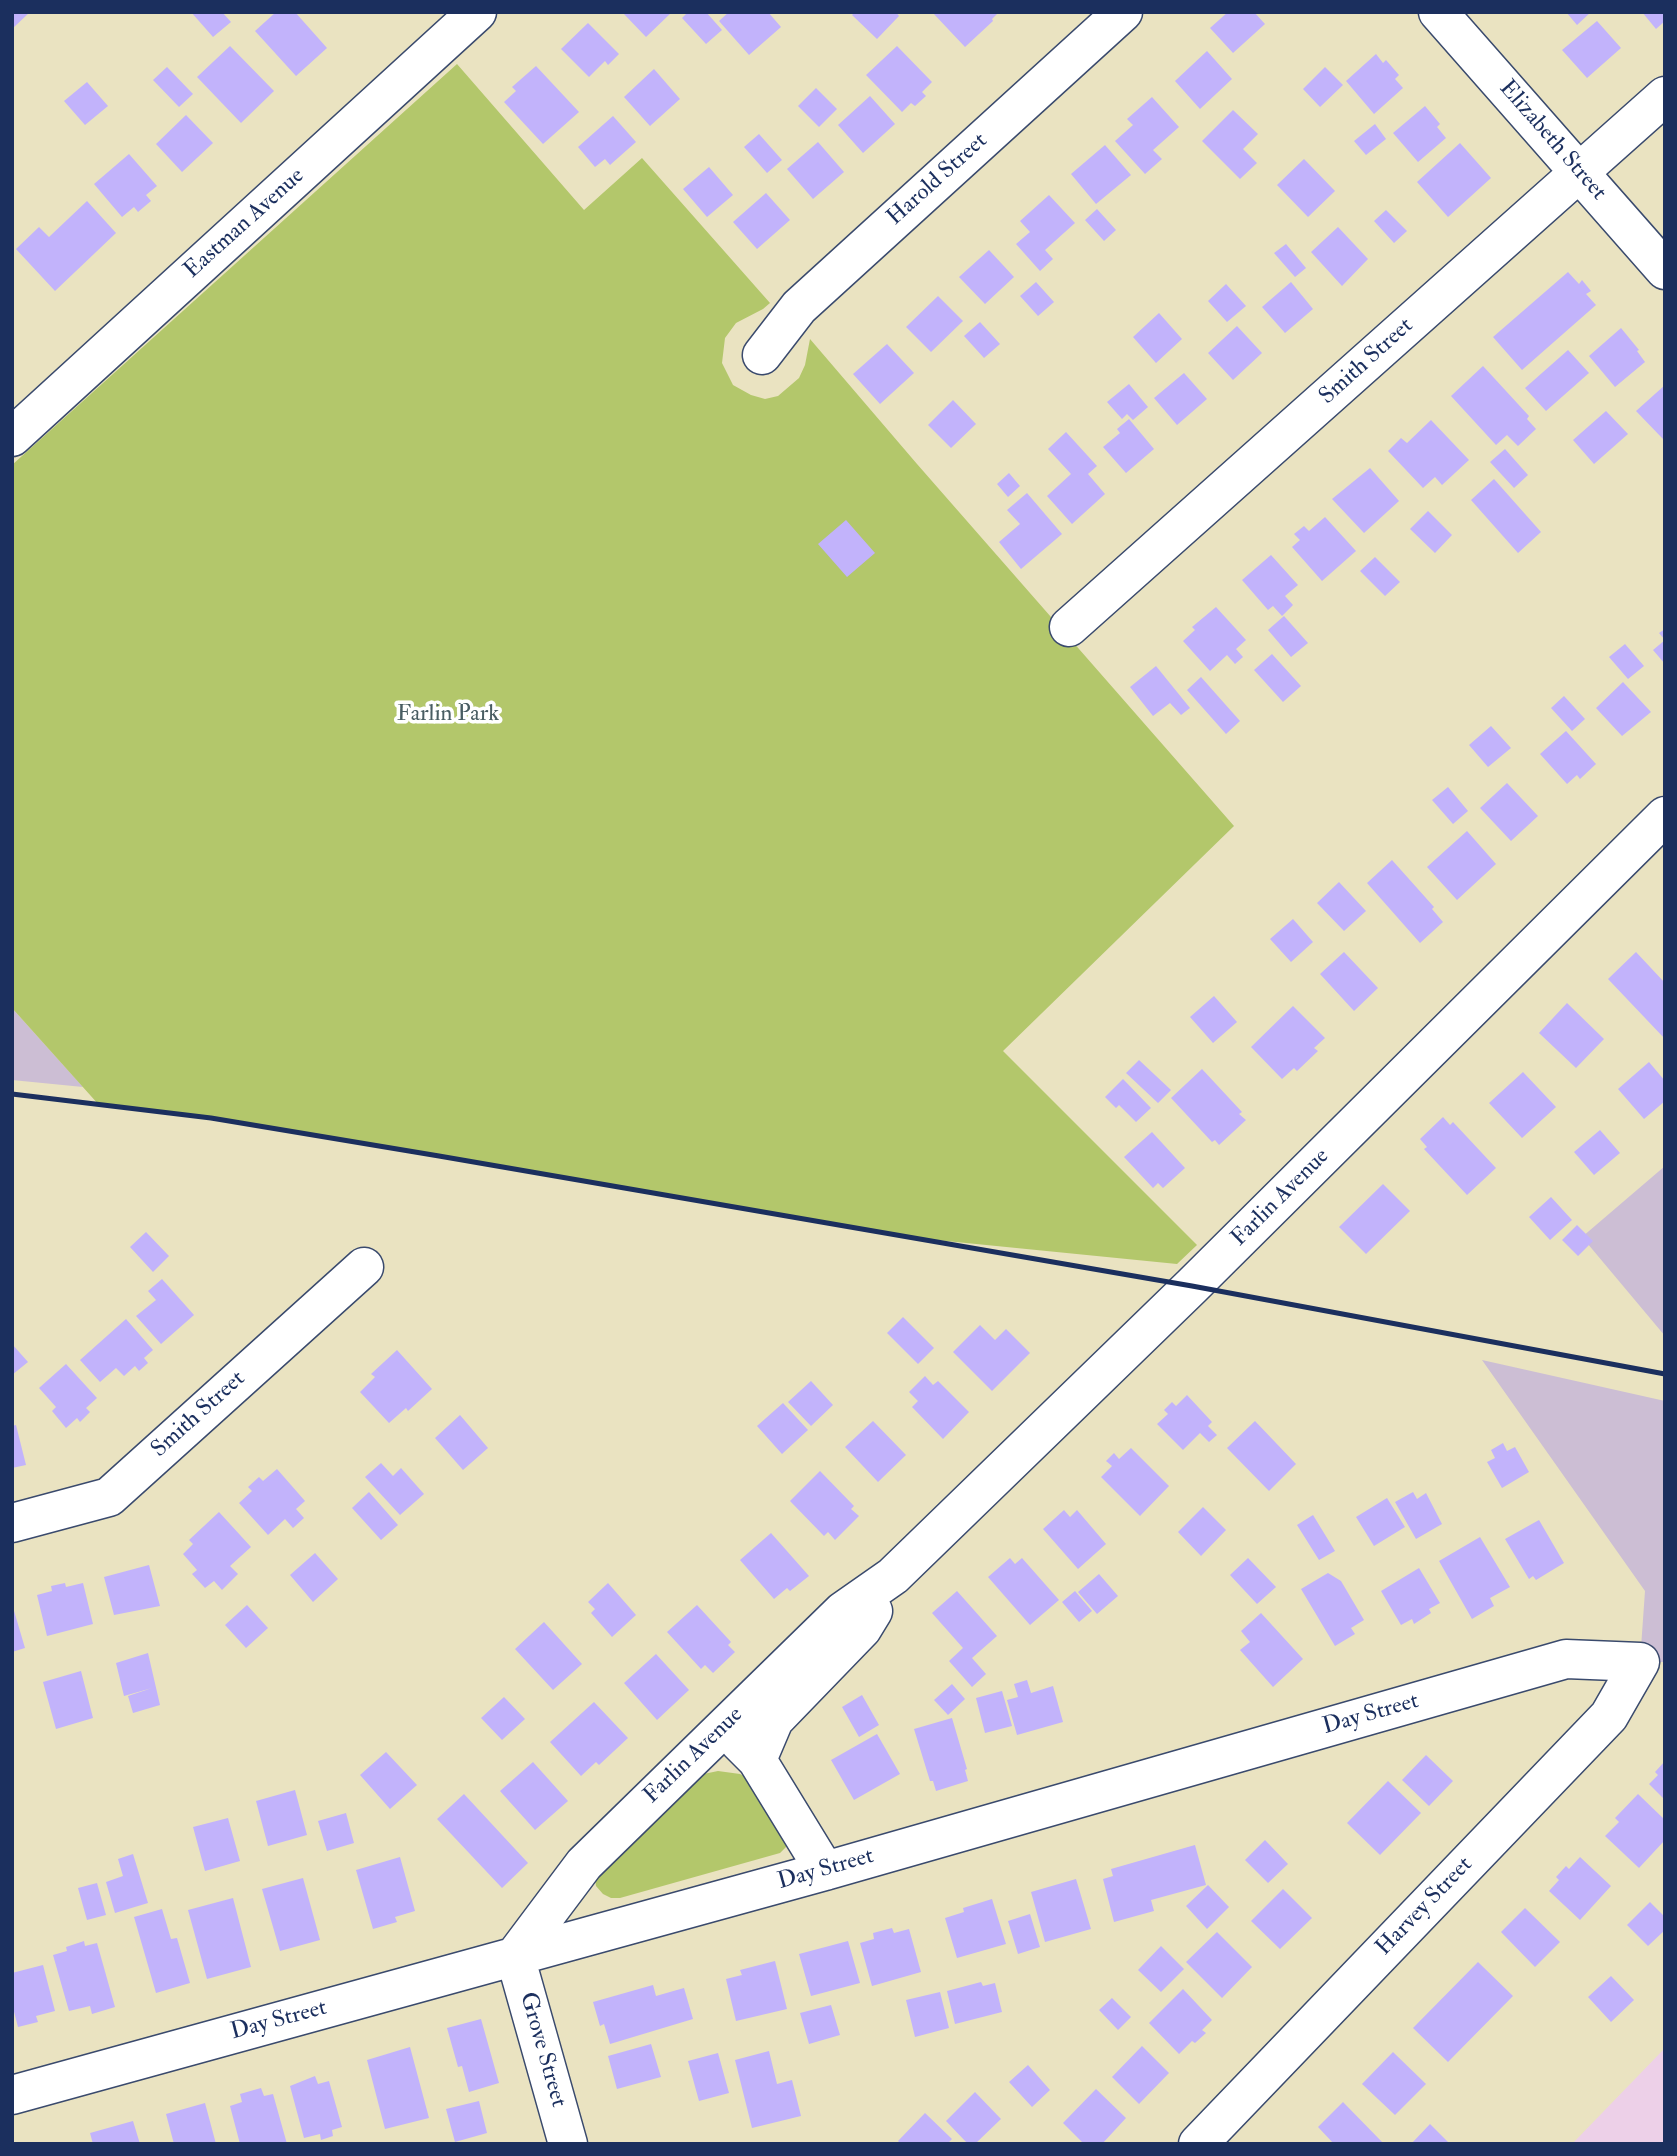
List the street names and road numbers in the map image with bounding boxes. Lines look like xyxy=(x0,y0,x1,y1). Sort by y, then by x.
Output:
street label: Elizabeth Street xyxy=(1492,75,1612,207)
street label: Harold Street xyxy=(882,128,994,232)
street label: Eastman Avenue xyxy=(179,163,311,285)
street label: Smith Street xyxy=(1315,313,1419,411)
street label: Farlin Avenue xyxy=(1226,1143,1336,1253)
street label: Smith Street xyxy=(147,1366,251,1464)
street label: Day Street xyxy=(1320,1688,1422,1742)
street label: Farlin Avenue xyxy=(639,1702,749,1810)
street label: Day Street xyxy=(775,1843,877,1897)
street label: Harvey Street xyxy=(1371,1852,1479,1962)
street label: Grove Street xyxy=(512,1989,572,2111)
street label: Day Street xyxy=(228,1995,330,2047)

